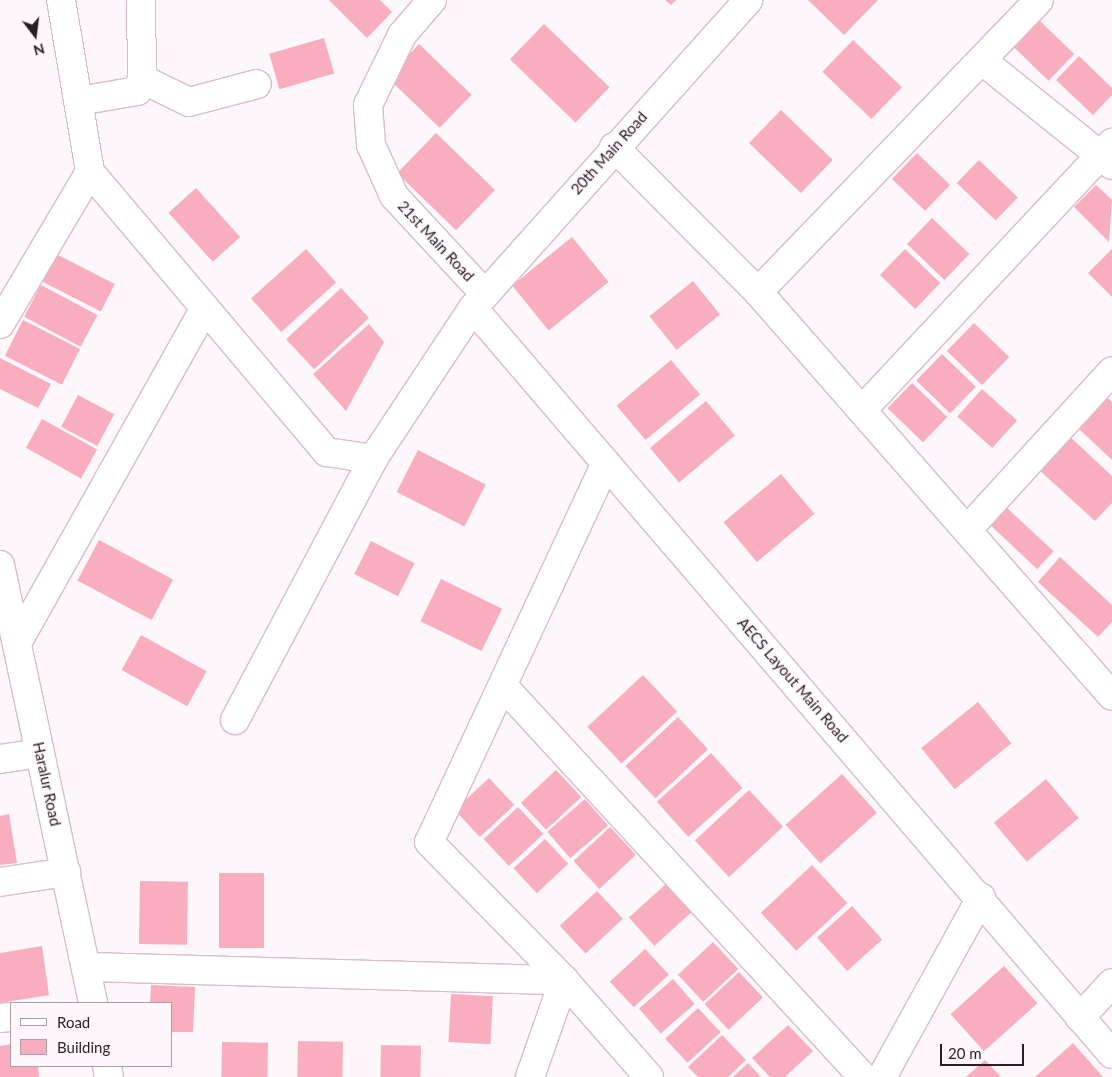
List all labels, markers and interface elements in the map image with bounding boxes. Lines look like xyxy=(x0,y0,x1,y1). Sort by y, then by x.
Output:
north arrow xyxy=(10,10,60,60)
text: N xyxy=(32,40,46,60)
street label: 20th Main Road xyxy=(567,108,651,198)
street label: 21st Main Road xyxy=(394,197,478,285)
street label: AECS Layout Main Road xyxy=(734,614,852,746)
street label: Haralur Road xyxy=(29,740,65,828)
legend xyxy=(10,1002,172,1067)
text: Road xyxy=(57,1013,90,1031)
scale bar xyxy=(942,1034,1026,1066)
text: Building xyxy=(57,1038,110,1056)
text: 20 m xyxy=(948,1044,982,1062)

